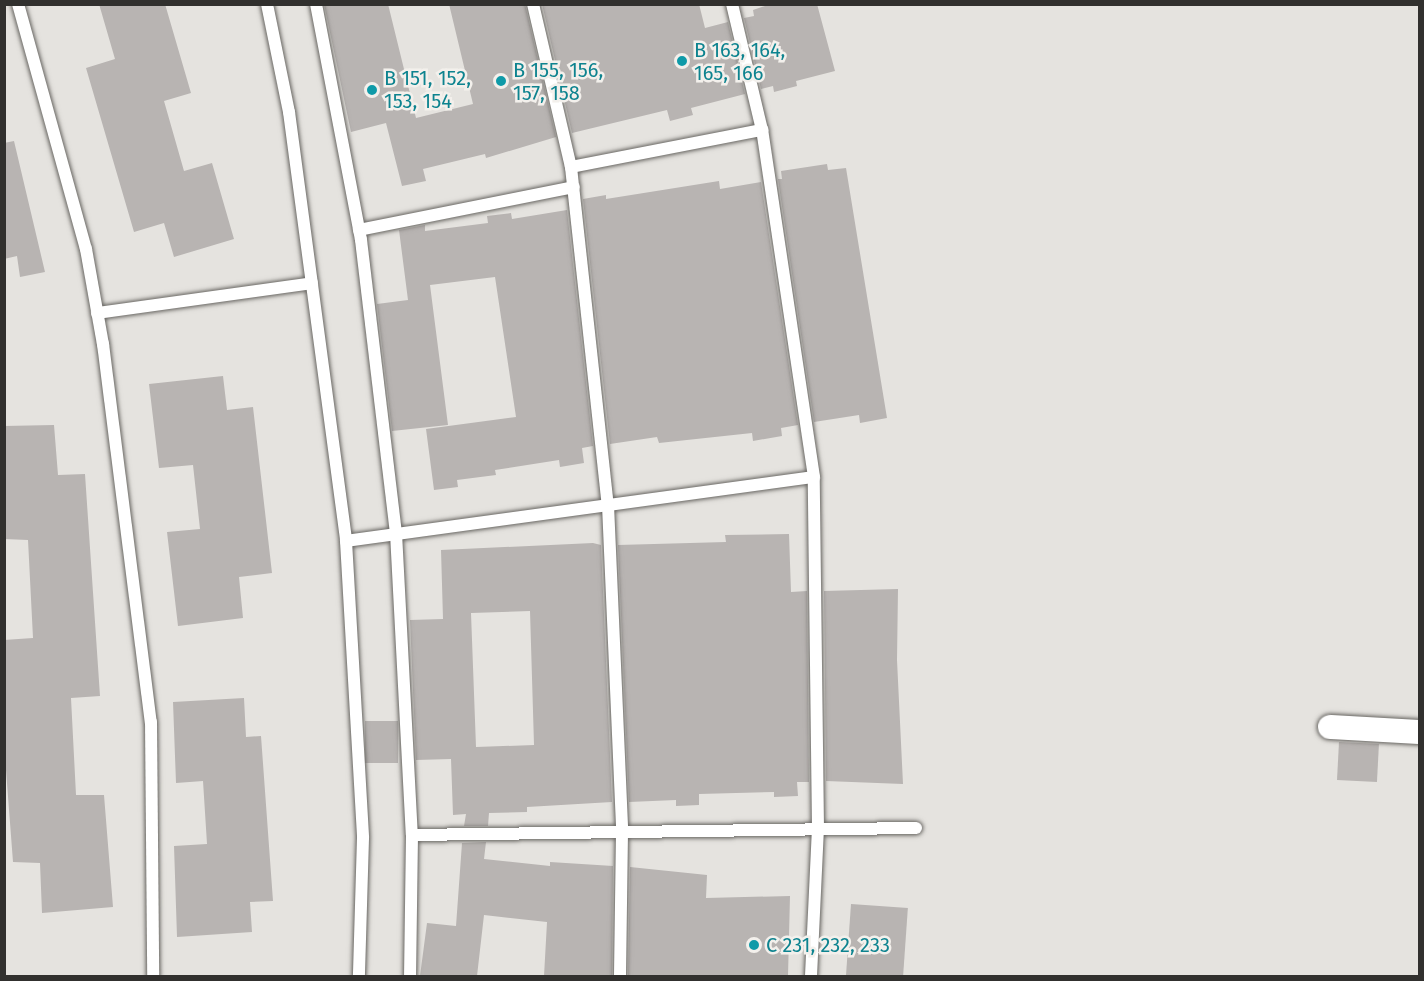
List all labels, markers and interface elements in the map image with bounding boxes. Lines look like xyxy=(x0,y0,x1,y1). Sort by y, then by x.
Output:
place label: B 163, 164, 165, 166 xyxy=(694,38,785,85)
marker: B 163, 164, 165, 166 xyxy=(675,54,689,68)
place label: B 155, 156, 157, 158 xyxy=(513,58,603,105)
place label: B 151, 152, 153, 154 xyxy=(384,66,471,113)
marker: B 155, 156, 157, 158 xyxy=(494,74,508,88)
marker: B 151, 152, 153, 154 xyxy=(365,83,379,97)
place label: C 231, 232, 233 xyxy=(766,933,890,957)
marker: C 231, 232, 233 xyxy=(747,938,761,952)

